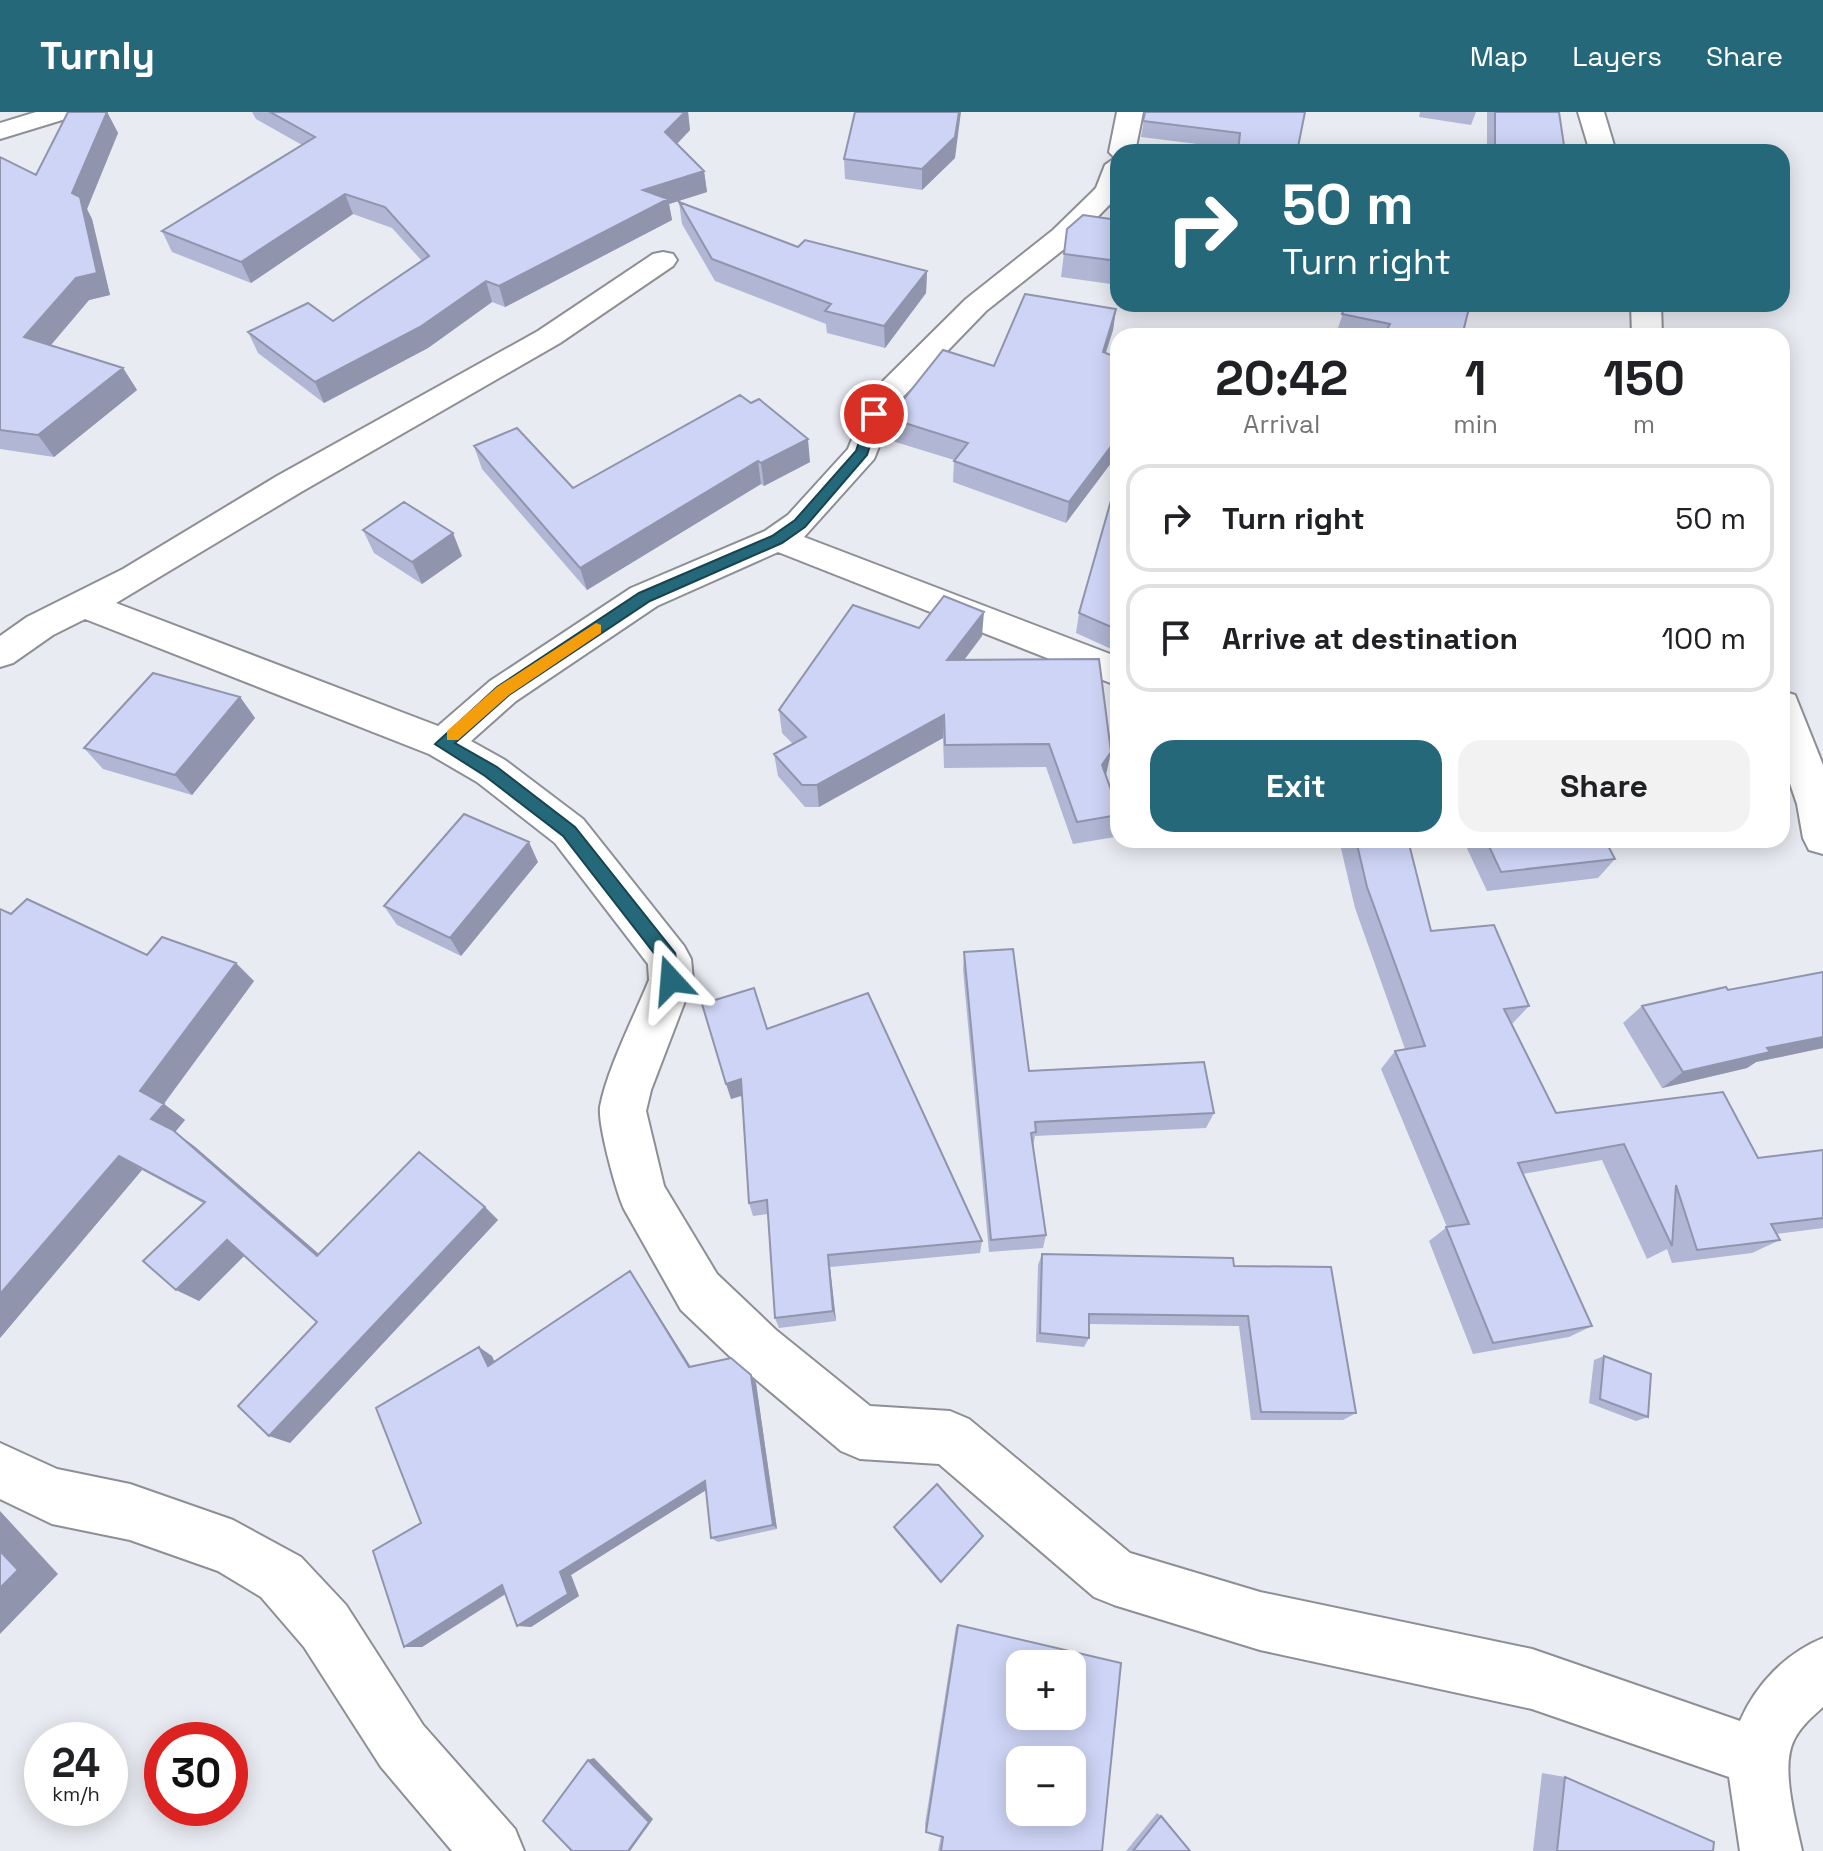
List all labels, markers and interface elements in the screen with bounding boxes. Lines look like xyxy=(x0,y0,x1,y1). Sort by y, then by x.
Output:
text: Turnly xyxy=(40,32,155,80)
text: Map xyxy=(1470,38,1528,74)
text: Layers xyxy=(1572,38,1662,74)
text: Share xyxy=(1706,38,1783,74)
text: 50 m xyxy=(1282,169,1414,240)
icon: right xyxy=(1150,176,1254,280)
text: Turn right xyxy=(1282,239,1451,285)
text: 20:42 xyxy=(1215,348,1348,409)
text: 1 xyxy=(1465,348,1487,409)
text: 150 xyxy=(1603,348,1685,409)
pin xyxy=(840,380,908,448)
icon: arrive xyxy=(852,392,896,436)
text: Arrival xyxy=(1243,407,1320,441)
text: min xyxy=(1453,407,1498,441)
text: m xyxy=(1633,407,1655,441)
icon: right xyxy=(1154,496,1198,540)
text: Turn right xyxy=(1222,499,1365,538)
text: 50 m xyxy=(1675,499,1746,538)
icon: arrive xyxy=(1154,616,1198,660)
text: Arrive at destination xyxy=(1222,619,1518,658)
text: 100 m xyxy=(1661,619,1746,658)
button: Exit xyxy=(1150,740,1442,832)
button: Share xyxy=(1458,740,1750,832)
position arrow xyxy=(629,938,713,1022)
map controls xyxy=(1006,1650,1086,1826)
button: + xyxy=(1006,1650,1086,1730)
speed limit sign: 30 xyxy=(144,1722,248,1826)
text: 24 xyxy=(52,1738,100,1789)
button: − xyxy=(1006,1746,1086,1826)
text: km/h xyxy=(52,1781,100,1807)

